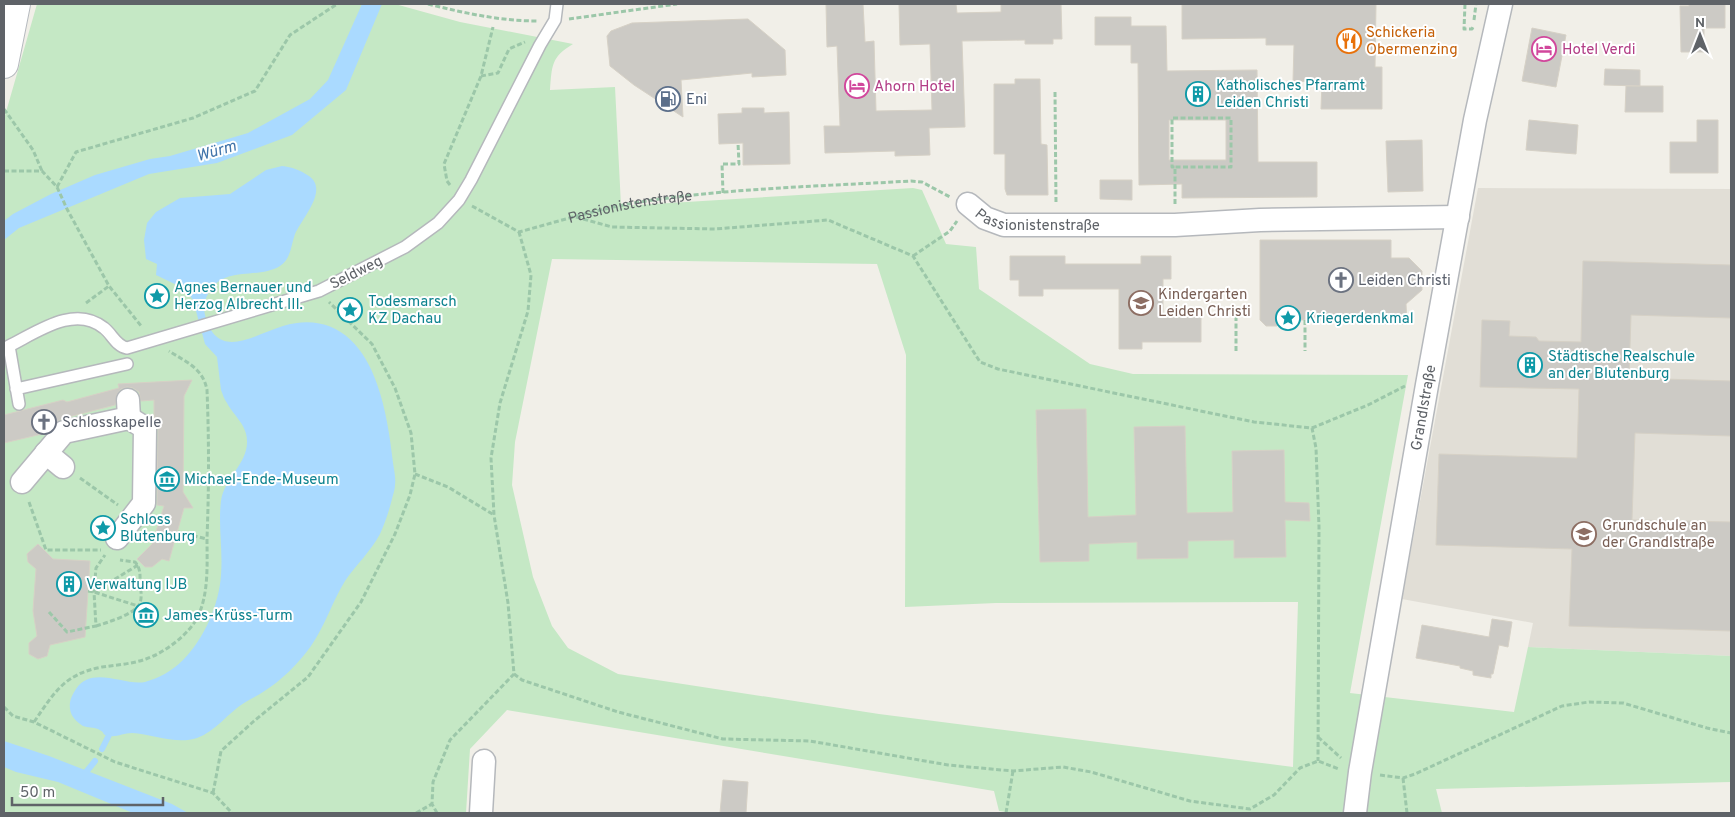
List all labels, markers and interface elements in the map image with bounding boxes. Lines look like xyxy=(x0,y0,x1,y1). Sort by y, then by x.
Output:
north arrow xyxy=(1675,10,1725,60)
text: N xyxy=(1695,15,1705,32)
place label: Schickeria Obermenzing xyxy=(1366,24,1458,60)
restaurant icon: Schickeria Obermenzing xyxy=(1336,28,1362,54)
hotel icon: Hotel Verdi xyxy=(1531,36,1557,62)
place label: Hotel Verdi xyxy=(1562,41,1635,60)
hotel icon: Ahorn Hotel xyxy=(844,73,870,99)
place label: Katholisches Pfarramt Leiden Christi xyxy=(1216,77,1365,113)
place label: Ahorn Hotel xyxy=(874,78,955,97)
building icon: Katholisches Pfarramt Leiden Christi xyxy=(1185,81,1211,107)
fuel station icon: Eni xyxy=(655,86,681,112)
place label: Eni xyxy=(686,91,707,110)
water label: Würm xyxy=(194,137,239,167)
street label: Passionistenstraße xyxy=(566,187,694,229)
street label: Passionistenstraße xyxy=(970,205,1100,236)
street label: Seldweg xyxy=(327,252,386,295)
church icon: Leiden Christi xyxy=(1328,267,1354,293)
place label: Leiden Christi xyxy=(1358,272,1451,291)
place label: Agnes Bernauer und Herzog Albrecht III. xyxy=(174,279,312,315)
place icon: Agnes Bernauer und Herzog Albrecht III. xyxy=(144,283,170,309)
place label: Kindergarten Leiden Christi xyxy=(1158,286,1251,322)
school or university icon: Kindergarten Leiden Christi xyxy=(1128,290,1154,316)
place label: Todesmarsch KZ Dachau xyxy=(368,293,457,329)
place icon: Todesmarsch KZ Dachau xyxy=(337,297,363,323)
place icon: Kriegerdenkmal xyxy=(1275,305,1301,331)
place label: Kriegerdenkmal xyxy=(1306,310,1414,329)
place label: Städtische Realschule an der Blutenburg xyxy=(1548,348,1695,384)
building icon: Städtische Realschule an der Blutenburg xyxy=(1517,352,1543,378)
street label: Grandlstraße xyxy=(1408,364,1441,452)
church icon: Schlosskapelle xyxy=(31,409,57,435)
place label: Schlosskapelle xyxy=(62,414,161,433)
museum icon: Michael-Ende-Museum xyxy=(154,466,180,492)
place label: Michael-Ende-Museum xyxy=(184,471,339,490)
place label: Schloss Blutenburg xyxy=(120,511,195,547)
place icon: Schloss Blutenburg xyxy=(90,515,116,541)
place label: Grundschule an der Grandlstraße xyxy=(1602,517,1715,553)
school or university icon: Grundschule an der Grandlstraße xyxy=(1571,521,1597,547)
building icon: Verwaltung IJB xyxy=(56,571,82,597)
place label: Verwaltung IJB xyxy=(86,576,187,595)
museum icon: James-Krüss-Turm xyxy=(133,602,159,628)
place label: James-Krüss-Turm xyxy=(164,607,293,626)
scale bar xyxy=(12,774,164,806)
text: 50 m xyxy=(20,784,55,803)

